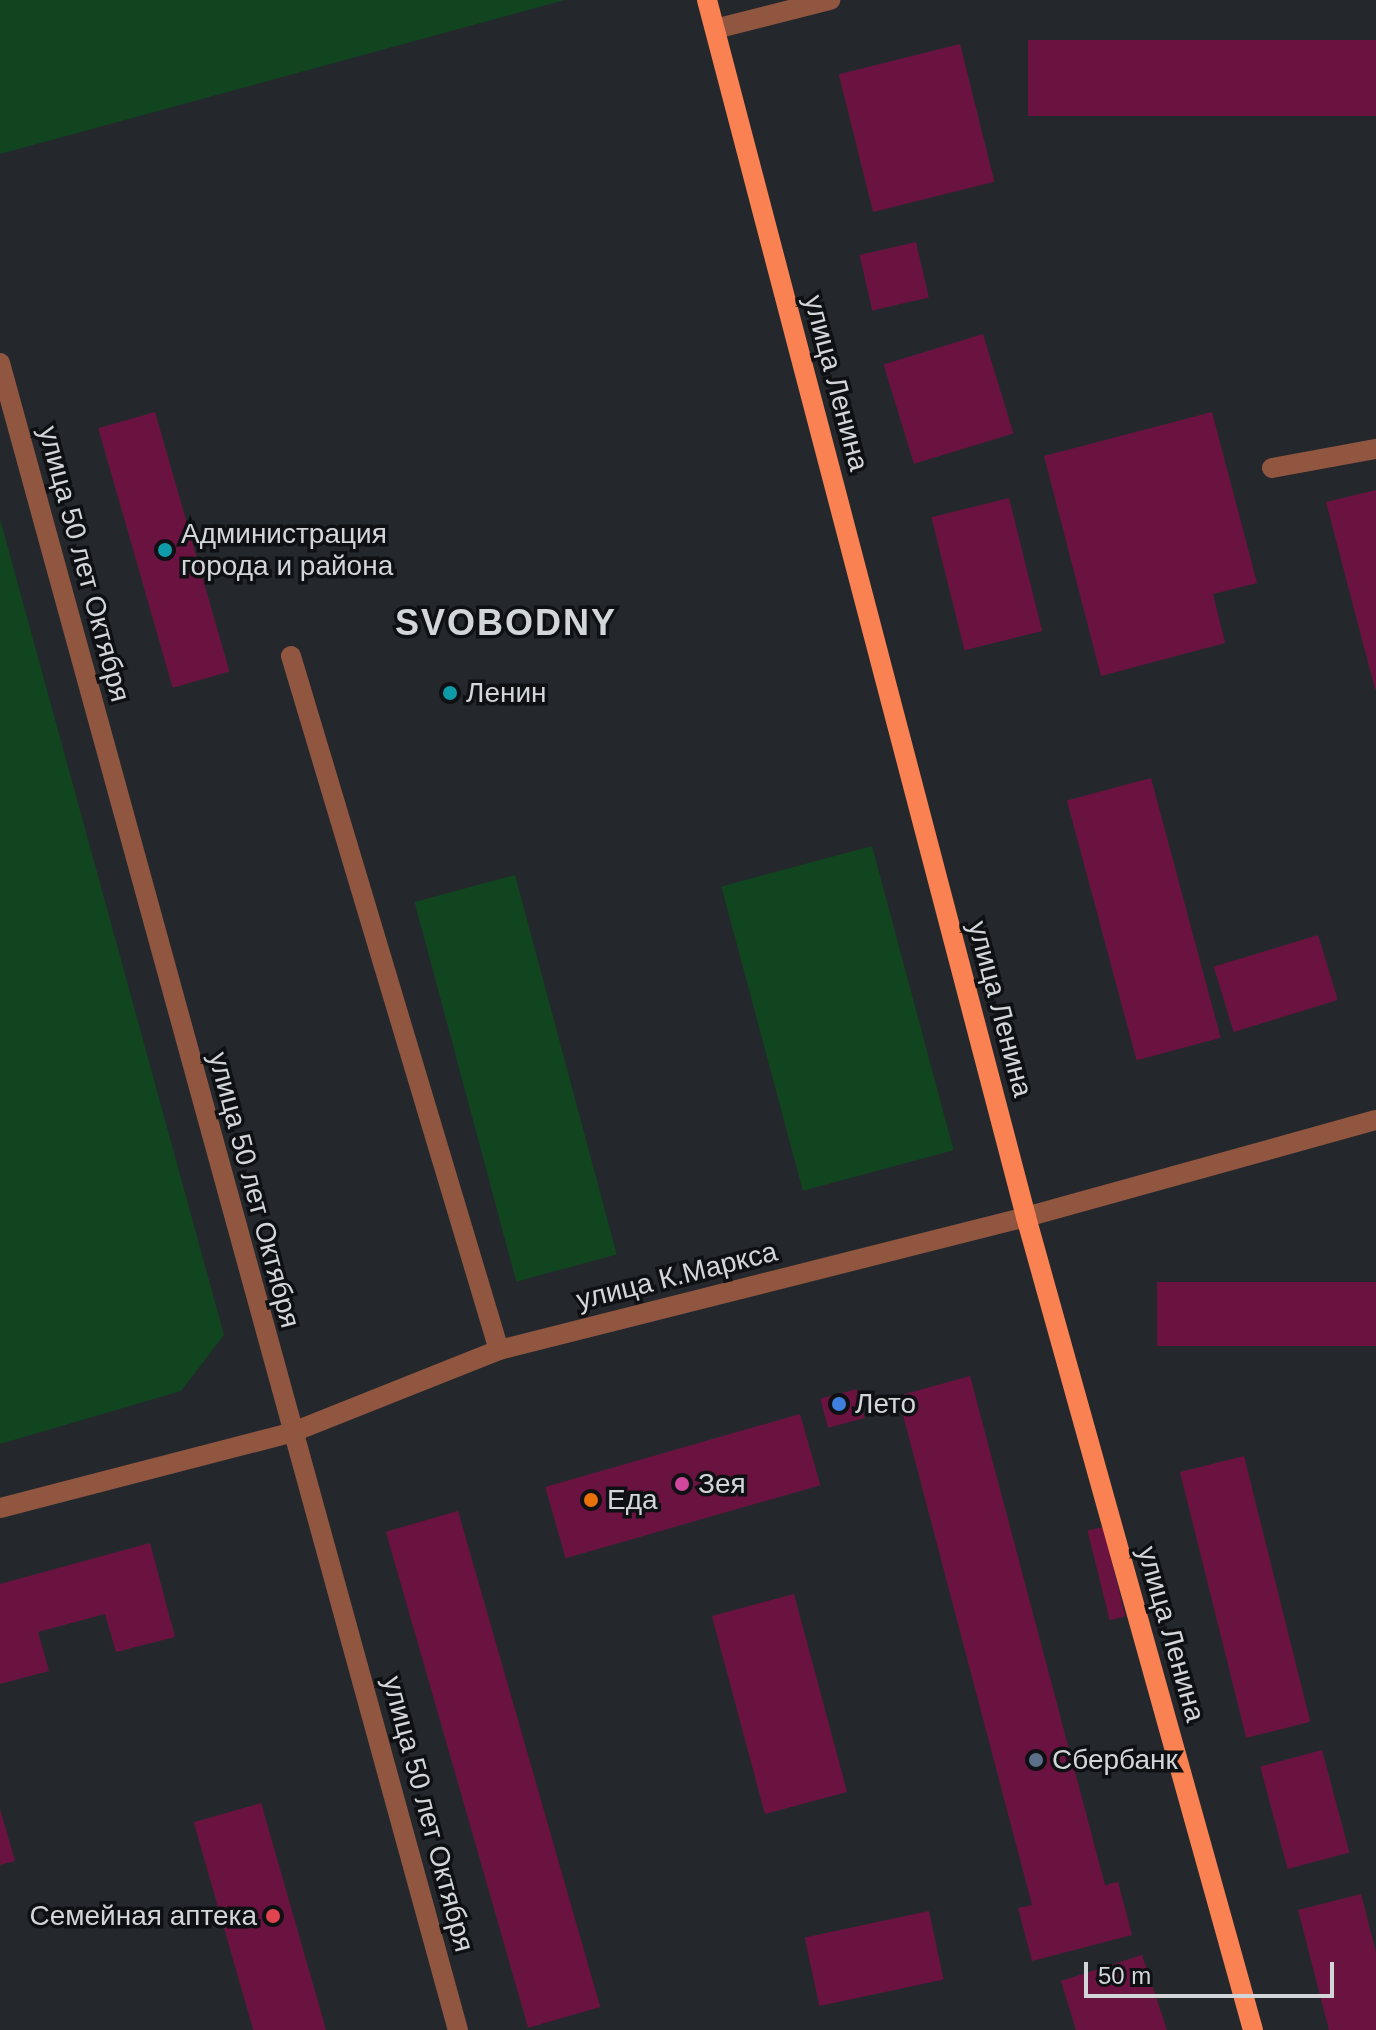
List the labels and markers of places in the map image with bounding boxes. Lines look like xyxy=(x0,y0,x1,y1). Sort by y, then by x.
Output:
place label: Администрация города и района xyxy=(181,517,393,583)
marker: Администрация города и района xyxy=(156,541,174,559)
place label: Ленин xyxy=(466,676,547,710)
marker: Ленин xyxy=(441,684,459,702)
place label: Лето xyxy=(855,1387,916,1421)
marker: Лето xyxy=(830,1395,848,1413)
place label: Зея xyxy=(698,1467,746,1501)
marker: Зея xyxy=(673,1475,691,1493)
place label: Еда xyxy=(607,1483,658,1517)
marker: Еда xyxy=(582,1491,600,1509)
place label: Сбербанк xyxy=(1052,1743,1178,1777)
marker: Сбербанк xyxy=(1027,1751,1045,1769)
place label: Семейная аптека xyxy=(30,1899,257,1933)
marker: Семейная аптека xyxy=(264,1907,282,1925)

